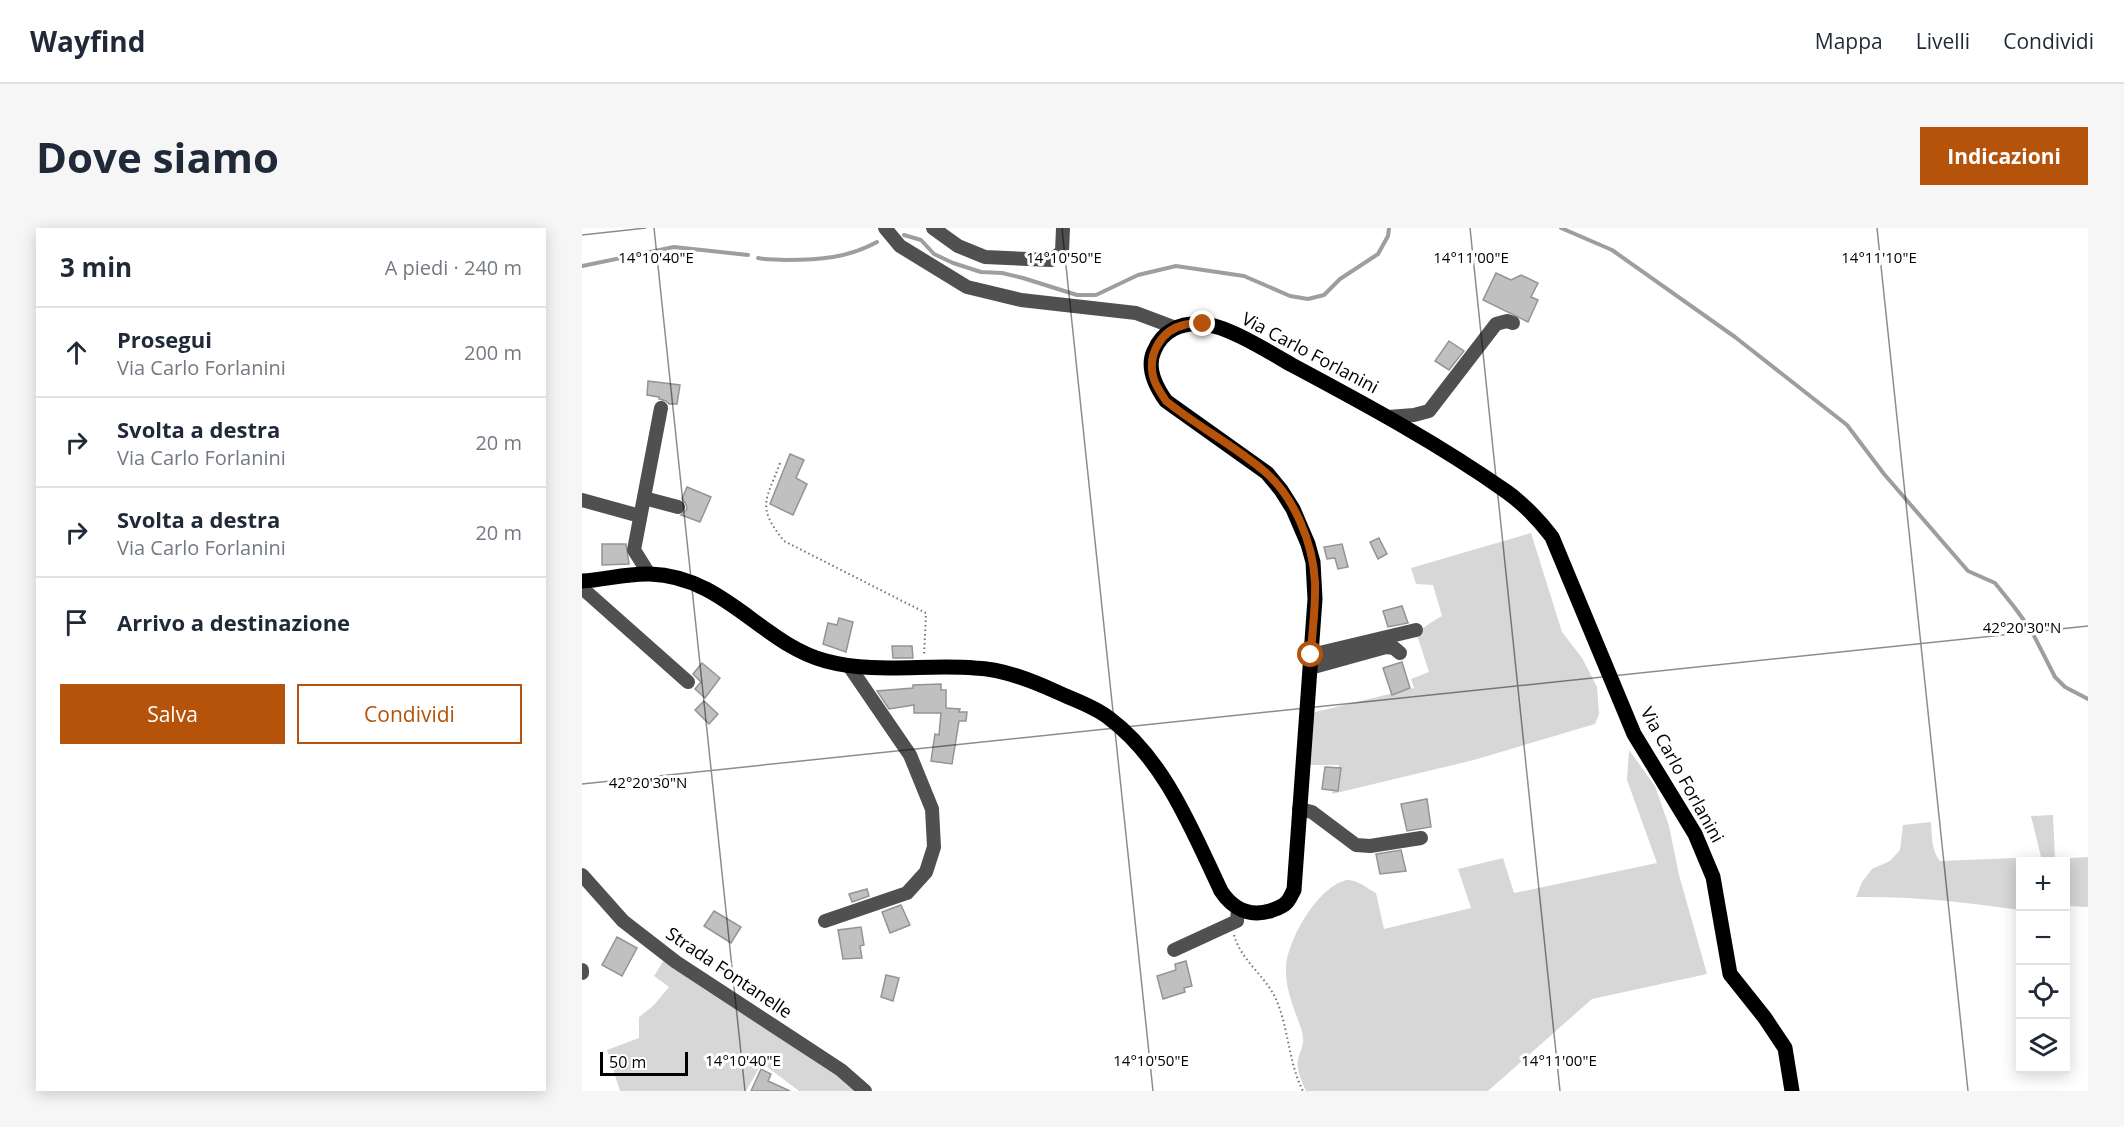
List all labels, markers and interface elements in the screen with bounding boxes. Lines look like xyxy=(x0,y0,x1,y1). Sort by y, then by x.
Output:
text: Wayfind xyxy=(30,22,145,60)
text: Mappa xyxy=(1815,27,1883,55)
text: Livelli xyxy=(1916,27,1970,55)
text: Condividi xyxy=(2003,27,2094,55)
button: Indicazioni xyxy=(1920,127,2088,185)
text: Dove siamo xyxy=(36,128,279,185)
text: 14°10'40"E xyxy=(618,247,694,267)
text: 14°10'50"E xyxy=(1026,247,1102,267)
text: 14°11'00"E xyxy=(1433,247,1509,267)
text: 14°11'10"E xyxy=(1841,247,1917,267)
text: 3 min xyxy=(60,249,132,285)
text: A piedi · 240 m xyxy=(385,254,522,281)
street label: Via Carlo Forlanini xyxy=(1238,306,1383,398)
route end xyxy=(1189,310,1215,336)
text: Prosegui xyxy=(117,324,212,354)
icon: ahead xyxy=(60,336,93,369)
text: 200 m xyxy=(464,339,522,366)
text: Via Carlo Forlanini xyxy=(117,354,286,381)
text: Svolta a destra xyxy=(117,414,280,444)
icon: right xyxy=(60,426,93,459)
text: 20 m xyxy=(475,429,522,456)
text: Via Carlo Forlanini xyxy=(117,444,286,471)
text: Svolta a destra xyxy=(117,504,280,534)
icon: right xyxy=(60,516,93,549)
text: 20 m xyxy=(475,519,522,546)
text: Via Carlo Forlanini xyxy=(117,534,286,561)
icon: arrive xyxy=(60,606,93,639)
text: Arrivo a destinazione xyxy=(117,607,350,637)
text: 42°20'30"N xyxy=(1983,617,2061,637)
route start xyxy=(1297,641,1323,667)
button: Salva xyxy=(60,684,285,744)
button: Condividi xyxy=(297,684,522,744)
street label: Via Carlo Forlanini xyxy=(1636,702,1730,847)
text: 42°20'30"N xyxy=(609,772,687,792)
map controls xyxy=(2016,857,2070,1073)
button: + xyxy=(2016,857,2070,911)
button: − xyxy=(2016,911,2070,965)
street label: Strada Fontanelle xyxy=(662,921,797,1023)
button: locate xyxy=(2016,965,2070,1019)
button: layers xyxy=(2016,1019,2070,1073)
scale bar xyxy=(600,1049,688,1076)
text: 14°10'40"E xyxy=(705,1050,781,1070)
text: 14°10'50"E xyxy=(1113,1050,1189,1070)
text: 14°11'00"E xyxy=(1521,1050,1597,1070)
text: 50 m xyxy=(609,1051,646,1073)

